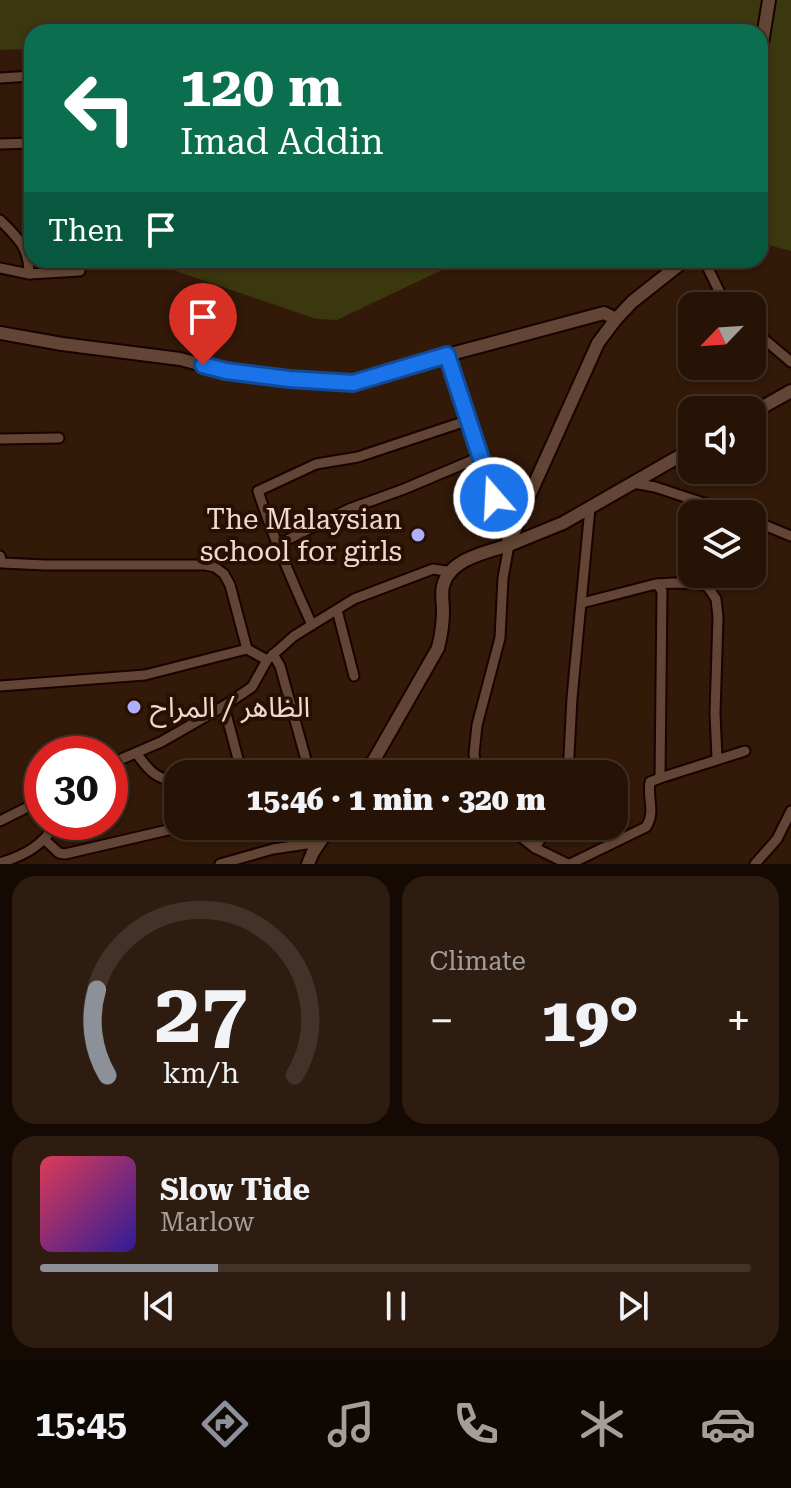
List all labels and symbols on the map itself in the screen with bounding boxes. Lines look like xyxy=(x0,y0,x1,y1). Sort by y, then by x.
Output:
pin xyxy=(169,283,237,365)
north arrow xyxy=(678,292,766,380)
position arrow xyxy=(452,456,536,540)
place label: The Malaysian school for girls xyxy=(200,503,402,568)
marker: The Malaysian school for girls xyxy=(409,526,427,544)
place label: الظاهر / المراح xyxy=(150,691,310,728)
marker: الظاهر / المراح xyxy=(125,698,143,716)
speed limit sign: 30 xyxy=(24,736,128,840)

